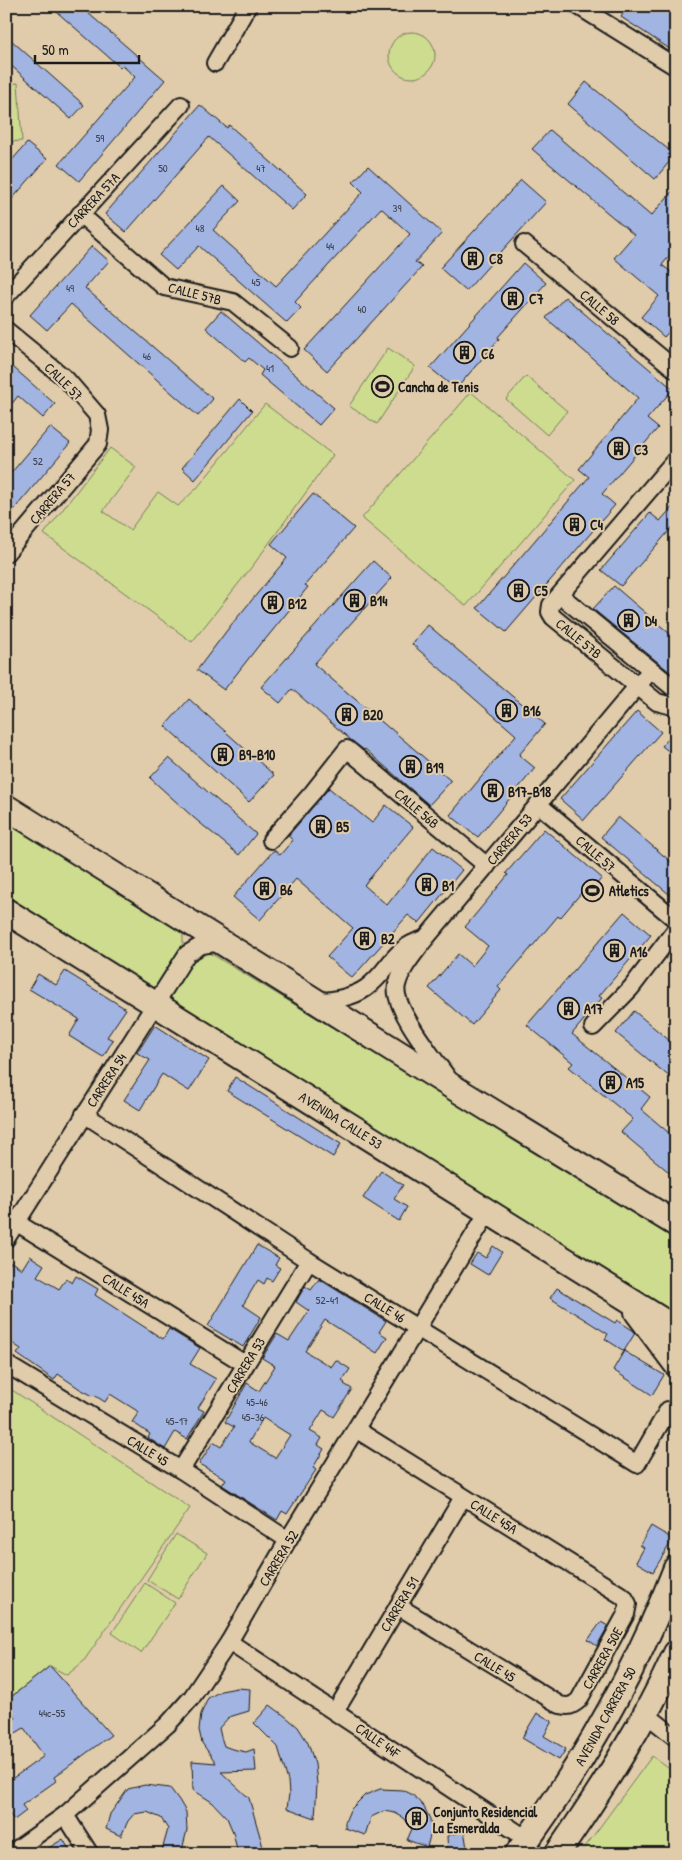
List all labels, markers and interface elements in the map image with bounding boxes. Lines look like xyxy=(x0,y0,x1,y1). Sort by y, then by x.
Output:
scale bar xyxy=(35,32,139,64)
text: 50 m xyxy=(42,39,69,60)
house number: 59 xyxy=(96,131,104,145)
house number: 50 xyxy=(158,161,168,175)
house number: 47 xyxy=(256,161,266,175)
street label: CARRERA 57A xyxy=(62,168,124,232)
house number: 39 xyxy=(393,201,401,215)
house number: 48 xyxy=(196,221,205,235)
house number: 44 xyxy=(326,239,334,253)
building icon: C8 xyxy=(461,246,485,270)
place label: C8 xyxy=(489,249,503,268)
house number: 45 xyxy=(252,275,261,289)
street label: CALLE 57B xyxy=(166,277,224,309)
house number: 49 xyxy=(66,281,74,295)
street label: CALLE 58 xyxy=(576,285,624,329)
building icon: C7 xyxy=(501,286,525,310)
place label: C7 xyxy=(529,289,544,308)
house number: 40 xyxy=(357,302,367,316)
building icon: C6 xyxy=(453,341,477,365)
place label: C6 xyxy=(481,344,495,363)
house number: 46 xyxy=(143,349,152,363)
street label: CALLE 57 xyxy=(40,358,88,404)
house number: 41 xyxy=(266,361,274,375)
sports icon: Cancha de Tenis xyxy=(370,374,394,398)
place label: Cancha de Tenis xyxy=(398,377,479,396)
building icon: C3 xyxy=(606,437,630,461)
place label: C3 xyxy=(634,440,649,459)
house number: 52 xyxy=(33,454,43,468)
street label: CARRERA 57 xyxy=(25,468,79,528)
building icon: C4 xyxy=(562,512,586,536)
place label: C4 xyxy=(590,515,604,534)
building icon: C5 xyxy=(506,578,530,602)
place label: C5 xyxy=(534,581,548,600)
building icon: B14 xyxy=(342,588,366,612)
building icon: B12 xyxy=(260,591,284,615)
place label: B14 xyxy=(370,591,388,610)
place label: B12 xyxy=(288,594,307,613)
building icon: D4 xyxy=(617,608,641,632)
place label: D4 xyxy=(645,611,658,630)
street label: CALLE 57B xyxy=(552,614,606,662)
building icon: B16 xyxy=(495,698,519,722)
place label: B16 xyxy=(523,701,541,720)
building icon: B20 xyxy=(335,702,359,726)
place label: B20 xyxy=(363,705,384,724)
building icon: B9-B10 xyxy=(211,742,235,766)
place label: B9-B10 xyxy=(239,745,276,764)
building icon: B19 xyxy=(398,755,422,779)
place label: B19 xyxy=(426,758,444,777)
building icon: B17-B18 xyxy=(480,779,504,803)
place label: B17-B18 xyxy=(508,782,551,801)
street label: CALLE 56B xyxy=(391,784,443,832)
street label: CARRERA 53 xyxy=(482,809,536,869)
building icon: B5 xyxy=(308,814,332,838)
place label: B5 xyxy=(336,817,349,836)
street label: CALLE 57 xyxy=(572,831,620,875)
building icon: B1 xyxy=(414,873,438,897)
place label: B1 xyxy=(442,876,454,895)
building icon: B6 xyxy=(252,877,276,901)
sports icon: Atletics xyxy=(581,878,605,902)
place label: B6 xyxy=(280,880,293,899)
place label: Atletics xyxy=(609,881,649,900)
building icon: B2 xyxy=(353,926,377,950)
place label: B2 xyxy=(381,929,395,948)
building icon: A16 xyxy=(602,939,626,963)
place label: A16 xyxy=(630,942,648,961)
building icon: A17 xyxy=(556,996,580,1020)
place label: A17 xyxy=(584,999,603,1018)
street label: CARRERA 54 xyxy=(81,1049,131,1111)
building icon: A15 xyxy=(598,1070,622,1094)
place label: A15 xyxy=(626,1073,644,1092)
street label: AVENIDA CALLE 53 xyxy=(296,1087,386,1153)
street label: CALLE 45A xyxy=(99,1268,153,1312)
street label: CALLE 46 xyxy=(361,1287,410,1327)
house number: 52-41 xyxy=(316,1293,338,1307)
street label: CARRERA 53 xyxy=(221,1334,269,1396)
house number: 45-46 xyxy=(246,1395,268,1409)
house number: 45-36 xyxy=(242,1410,265,1424)
house number: 45-17 xyxy=(166,1414,188,1428)
street label: CALLE 45 xyxy=(124,1430,172,1470)
street label: CALLE 45A xyxy=(467,1494,521,1538)
street label: CARRERA 52 xyxy=(254,1526,302,1590)
street label: CARRERA 51 xyxy=(375,1573,423,1635)
street label: CARRERA 50E xyxy=(577,1624,627,1692)
street label: CALLE 45 xyxy=(471,1646,519,1686)
street label: AVENIDA CARRERA 50 xyxy=(570,1663,640,1769)
house number: 44c-55 xyxy=(39,1706,65,1720)
street label: CALLE 44F xyxy=(352,1718,405,1762)
place label: Conjunto Residencial La Esmeralda xyxy=(433,1802,537,1837)
building icon: Conjunto Residencial La Esmeralda xyxy=(405,1807,429,1831)

